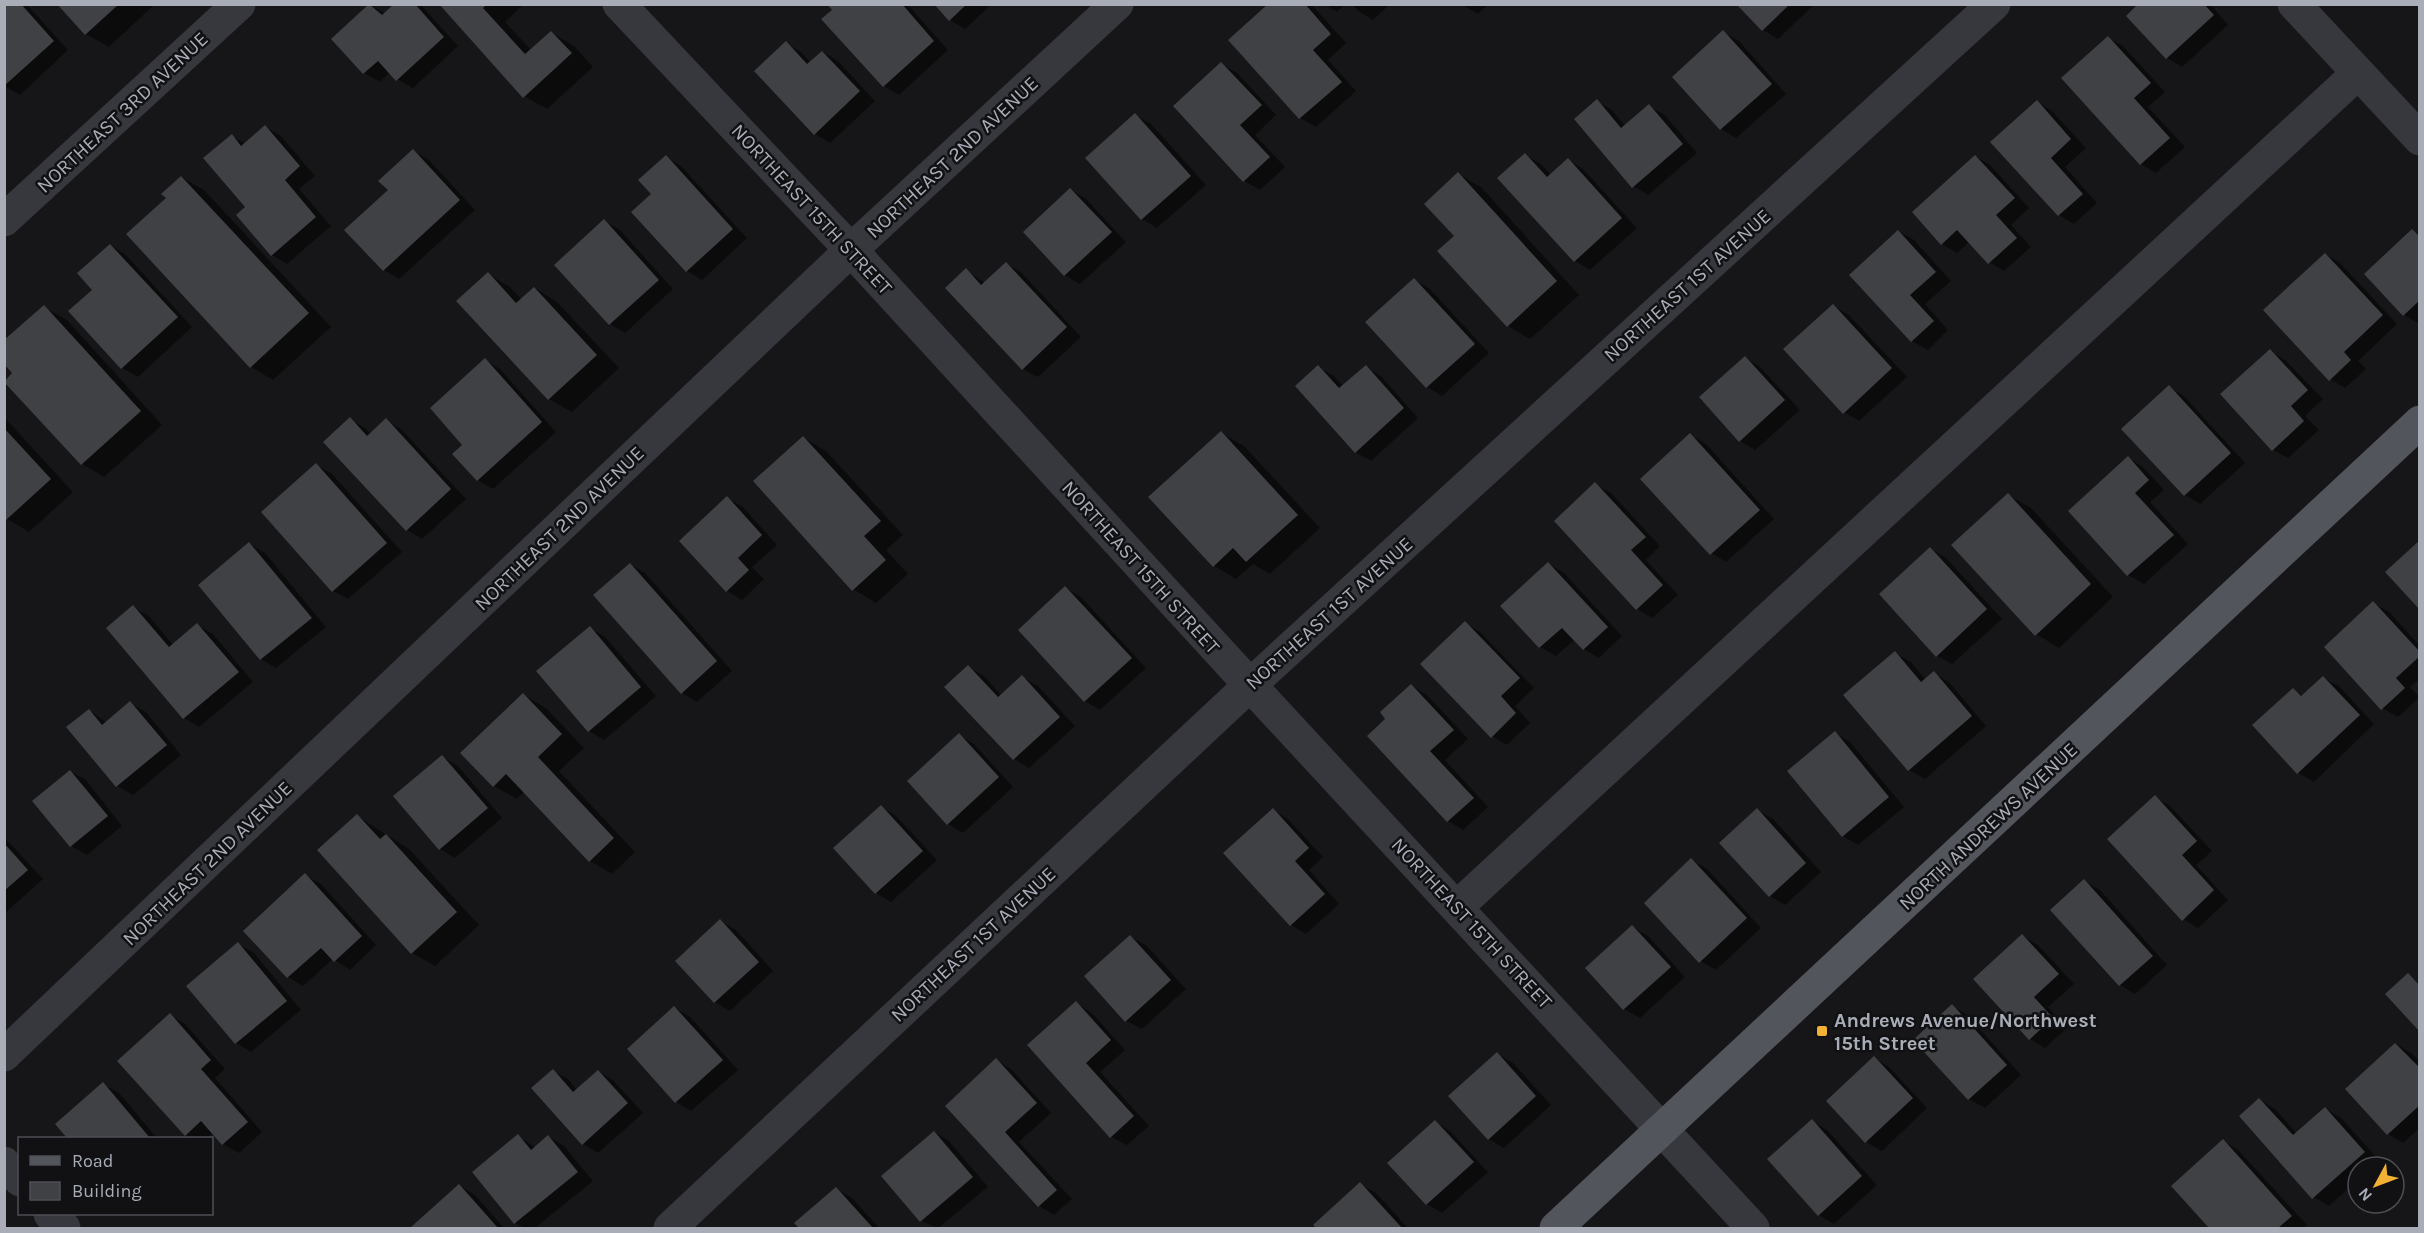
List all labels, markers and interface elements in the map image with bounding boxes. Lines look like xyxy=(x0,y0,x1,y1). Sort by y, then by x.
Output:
street label: NORTHEAST 3RD AVENUE xyxy=(32,27,213,198)
street label: NORTHEAST 2ND AVENUE xyxy=(862,72,1043,243)
street label: NORTHEAST 15TH STREET xyxy=(727,119,897,299)
street label: NORTHEAST 1ST AVENUE xyxy=(1599,204,1776,366)
street label: NORTHEAST 2ND AVENUE xyxy=(470,441,649,615)
street label: NORTHEAST 15TH STREET xyxy=(1057,476,1224,659)
street label: NORTHEAST 1ST AVENUE xyxy=(1241,532,1418,694)
street label: NORTH ANDREWS AVENUE xyxy=(1895,738,2082,915)
street label: NORTHEAST 2ND AVENUE xyxy=(118,776,297,950)
street label: NORTHEAST 15TH STREET xyxy=(1387,833,1557,1013)
street label: NORTHEAST 1ST AVENUE xyxy=(886,862,1060,1027)
place label: Andrews Avenue/Northwest 15th Street xyxy=(1834,1009,2097,1055)
marker: Andrews Avenue/Northwest 15th Street xyxy=(1815,1024,1829,1038)
legend xyxy=(18,1137,213,1215)
text: Road xyxy=(72,1150,113,1172)
north arrow xyxy=(2346,1155,2406,1215)
text: Building xyxy=(72,1180,142,1202)
text: N xyxy=(2354,1184,2376,1205)

